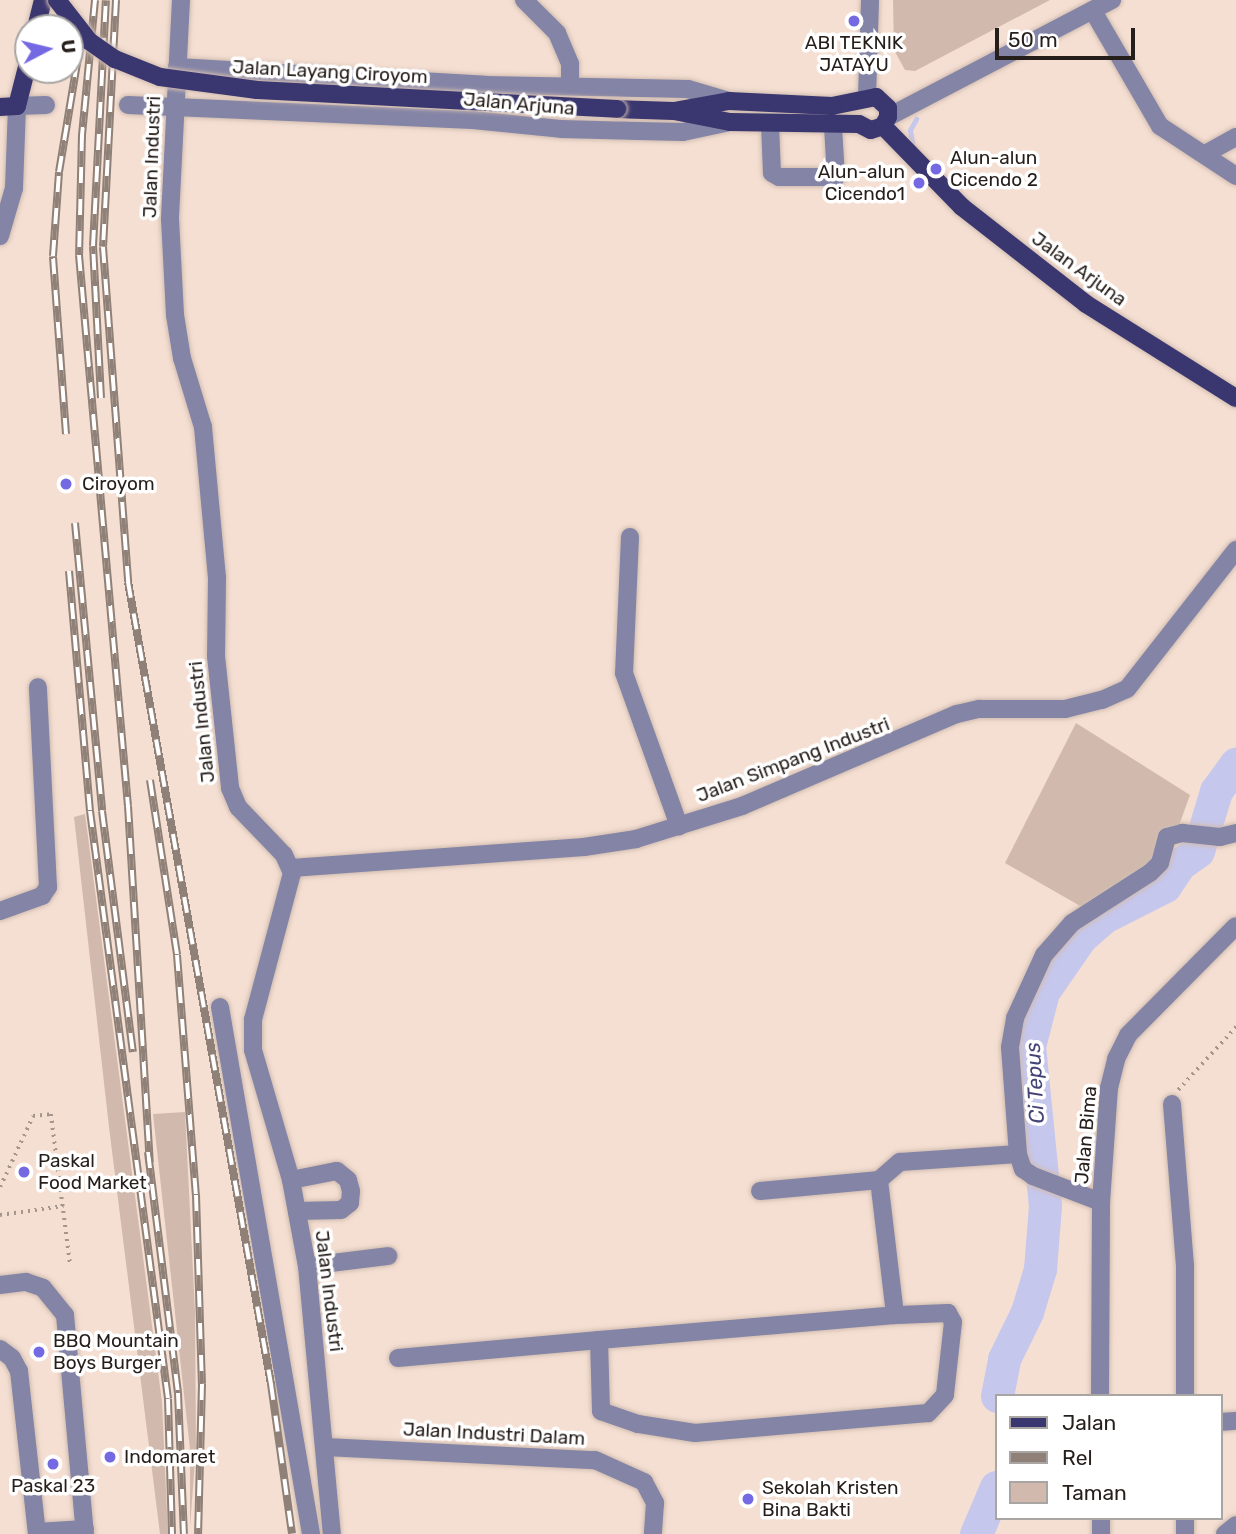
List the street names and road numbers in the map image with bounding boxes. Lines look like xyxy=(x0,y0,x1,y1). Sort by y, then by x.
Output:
street label: Jalan Layang Ciroyom xyxy=(232,55,428,89)
street label: Jalan Arjuna xyxy=(462,88,576,120)
street label: Jalan Industri xyxy=(138,96,166,218)
street label: Jalan Arjuna xyxy=(1027,227,1131,311)
street label: Jalan Industri xyxy=(184,660,220,784)
street label: Jalan Simpang Industri xyxy=(693,713,893,807)
street label: Jalan Bima xyxy=(1070,1085,1102,1185)
street label: Jalan Industri xyxy=(310,1229,348,1353)
street label: Jalan Industri Dalam xyxy=(402,1418,586,1450)

